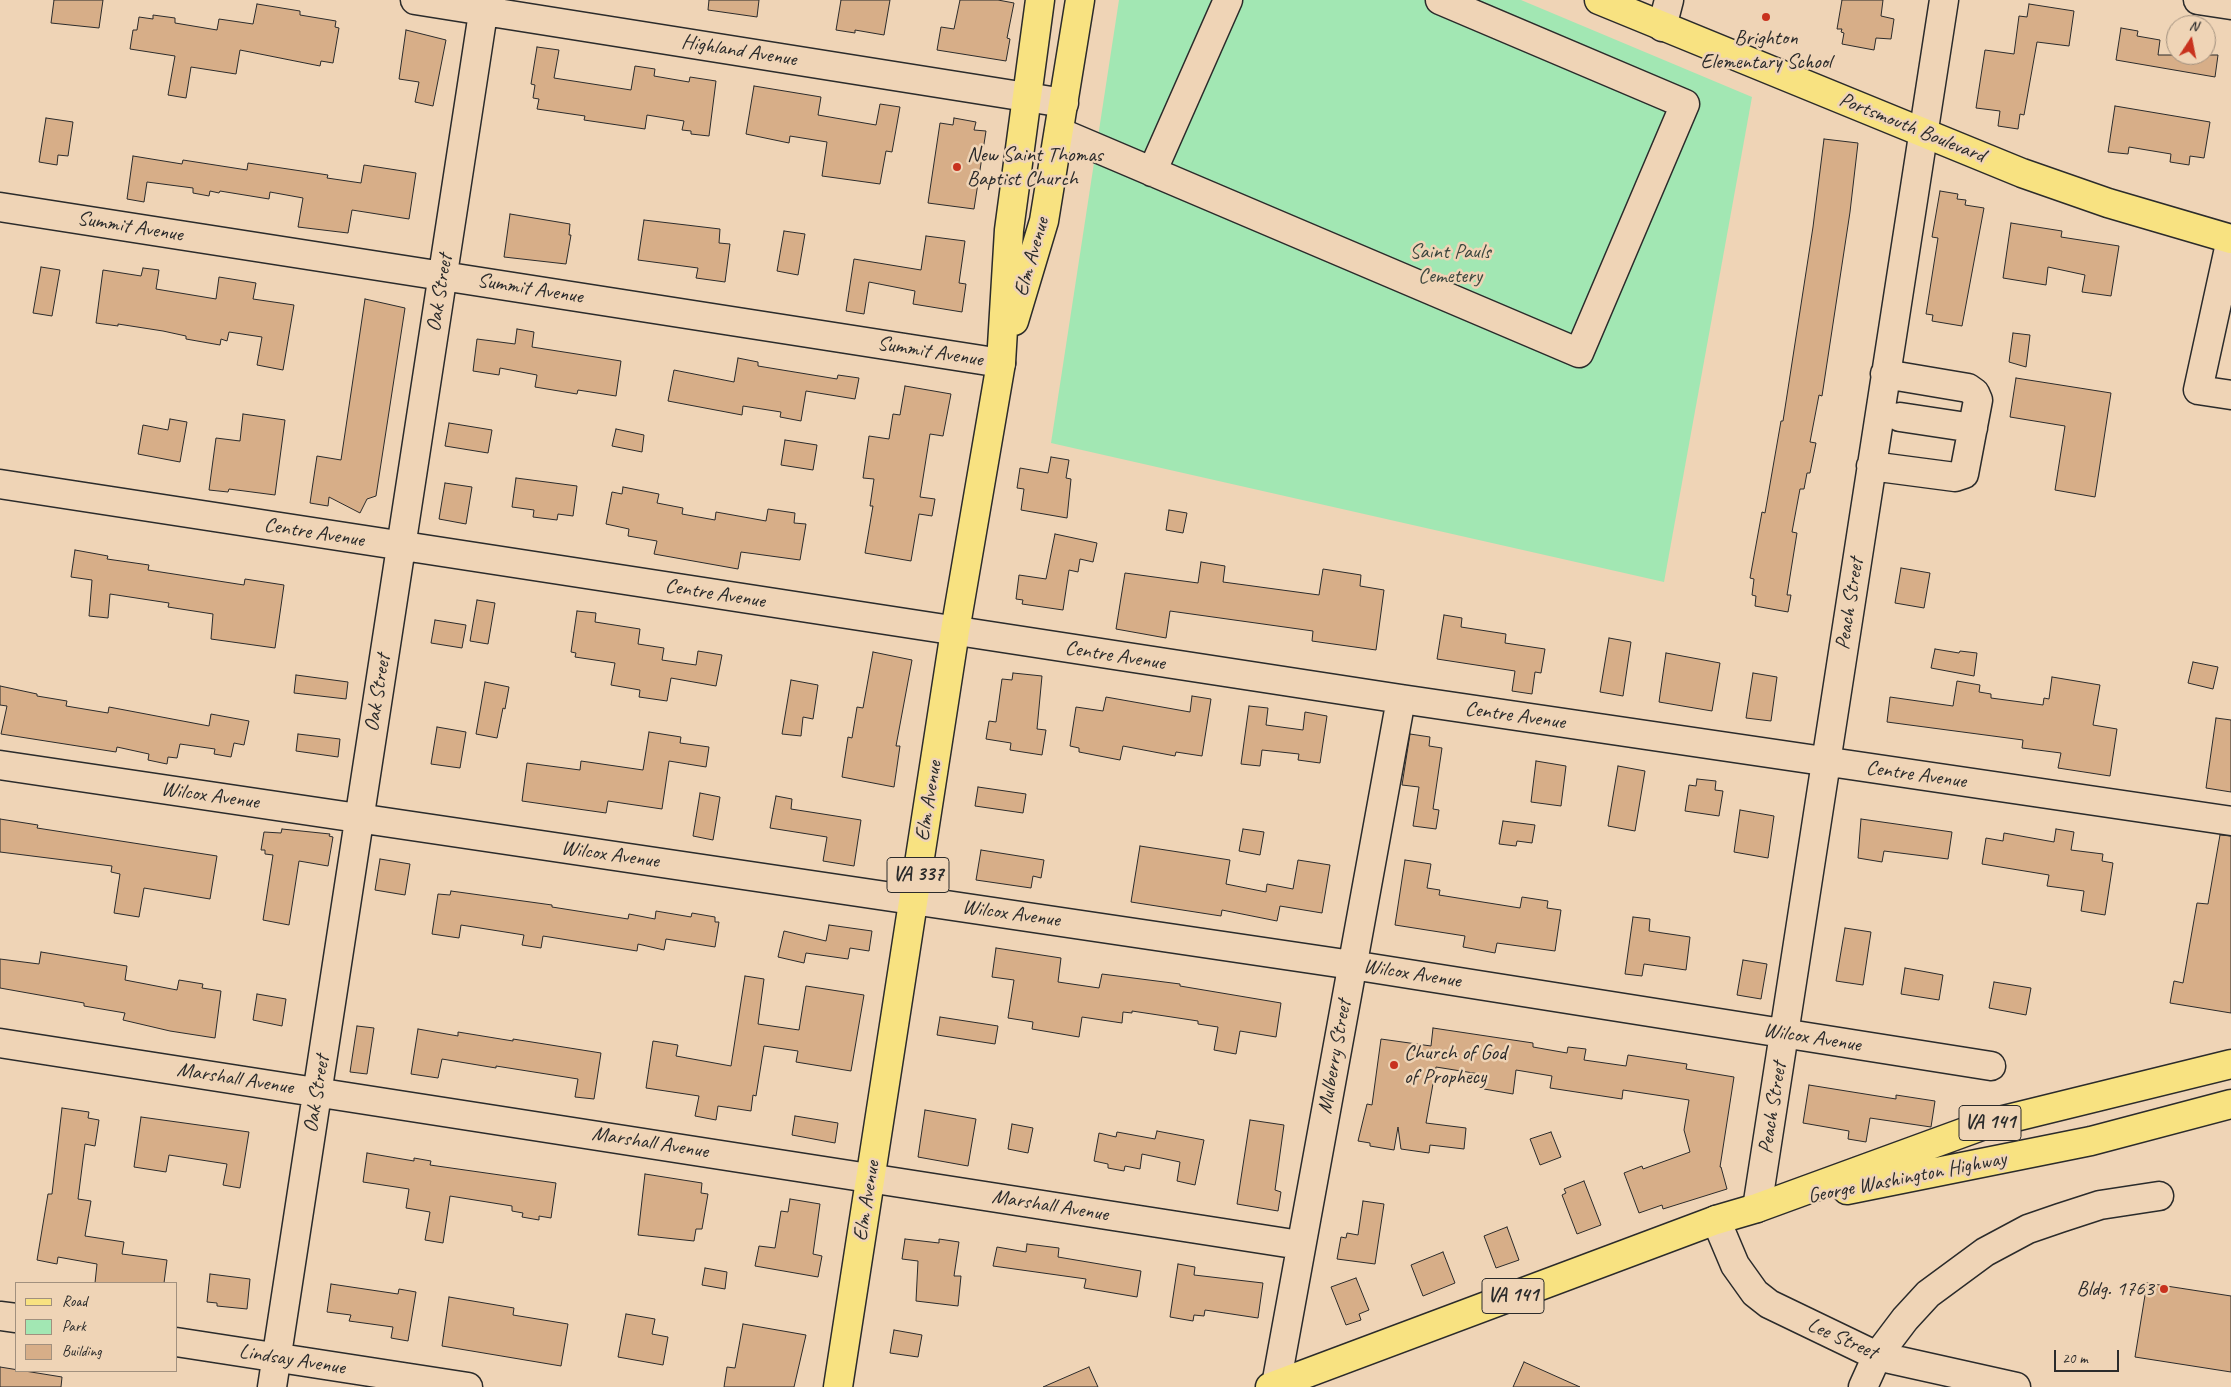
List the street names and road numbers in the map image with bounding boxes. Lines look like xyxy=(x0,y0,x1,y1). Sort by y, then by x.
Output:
street label: Highland Avenue xyxy=(680,29,798,73)
street label: Portsmouth Boulevard xyxy=(1835,87,1989,169)
street label: Summit Avenue xyxy=(75,206,185,248)
street label: Elm Avenue xyxy=(1009,215,1055,299)
street label: Oak Street xyxy=(421,252,459,334)
street label: Summit Avenue xyxy=(475,268,585,310)
street label: Summit Avenue xyxy=(875,331,985,373)
street label: Centre Avenue xyxy=(262,513,366,553)
street label: Peach Street xyxy=(1830,556,1870,652)
street label: Centre Avenue xyxy=(663,574,767,614)
street label: Centre Avenue xyxy=(1063,636,1167,676)
street label: Oak Street xyxy=(359,652,397,734)
street label: Centre Avenue xyxy=(1463,697,1567,735)
street label: Centre Avenue xyxy=(1864,756,1968,794)
street label: Elm Avenue xyxy=(910,759,948,843)
street label: Wilcox Avenue xyxy=(159,777,261,815)
street label: Wilcox Avenue xyxy=(559,836,661,874)
road number: VA 337 xyxy=(887,858,949,892)
street label: Wilcox Avenue xyxy=(960,895,1062,933)
street label: Wilcox Avenue xyxy=(1361,954,1463,994)
street label: Mulberry Street xyxy=(1313,998,1357,1116)
street label: Wilcox Avenue xyxy=(1761,1018,1863,1058)
street label: Oak Street xyxy=(298,1053,336,1135)
street label: Marshall Avenue xyxy=(175,1057,295,1101)
street label: Peach Street xyxy=(1753,1060,1793,1156)
road number: VA 141 xyxy=(1959,1106,2021,1140)
street label: Marshall Avenue xyxy=(590,1121,710,1165)
street label: George Washington Highway xyxy=(1806,1146,2008,1210)
street label: Elm Avenue xyxy=(848,1159,886,1243)
street label: Marshall Avenue xyxy=(990,1184,1110,1228)
road number: VA 141 xyxy=(1482,1278,1544,1314)
street label: Lee Street xyxy=(1803,1313,1881,1365)
street label: Lindsay Avenue xyxy=(237,1339,347,1381)

